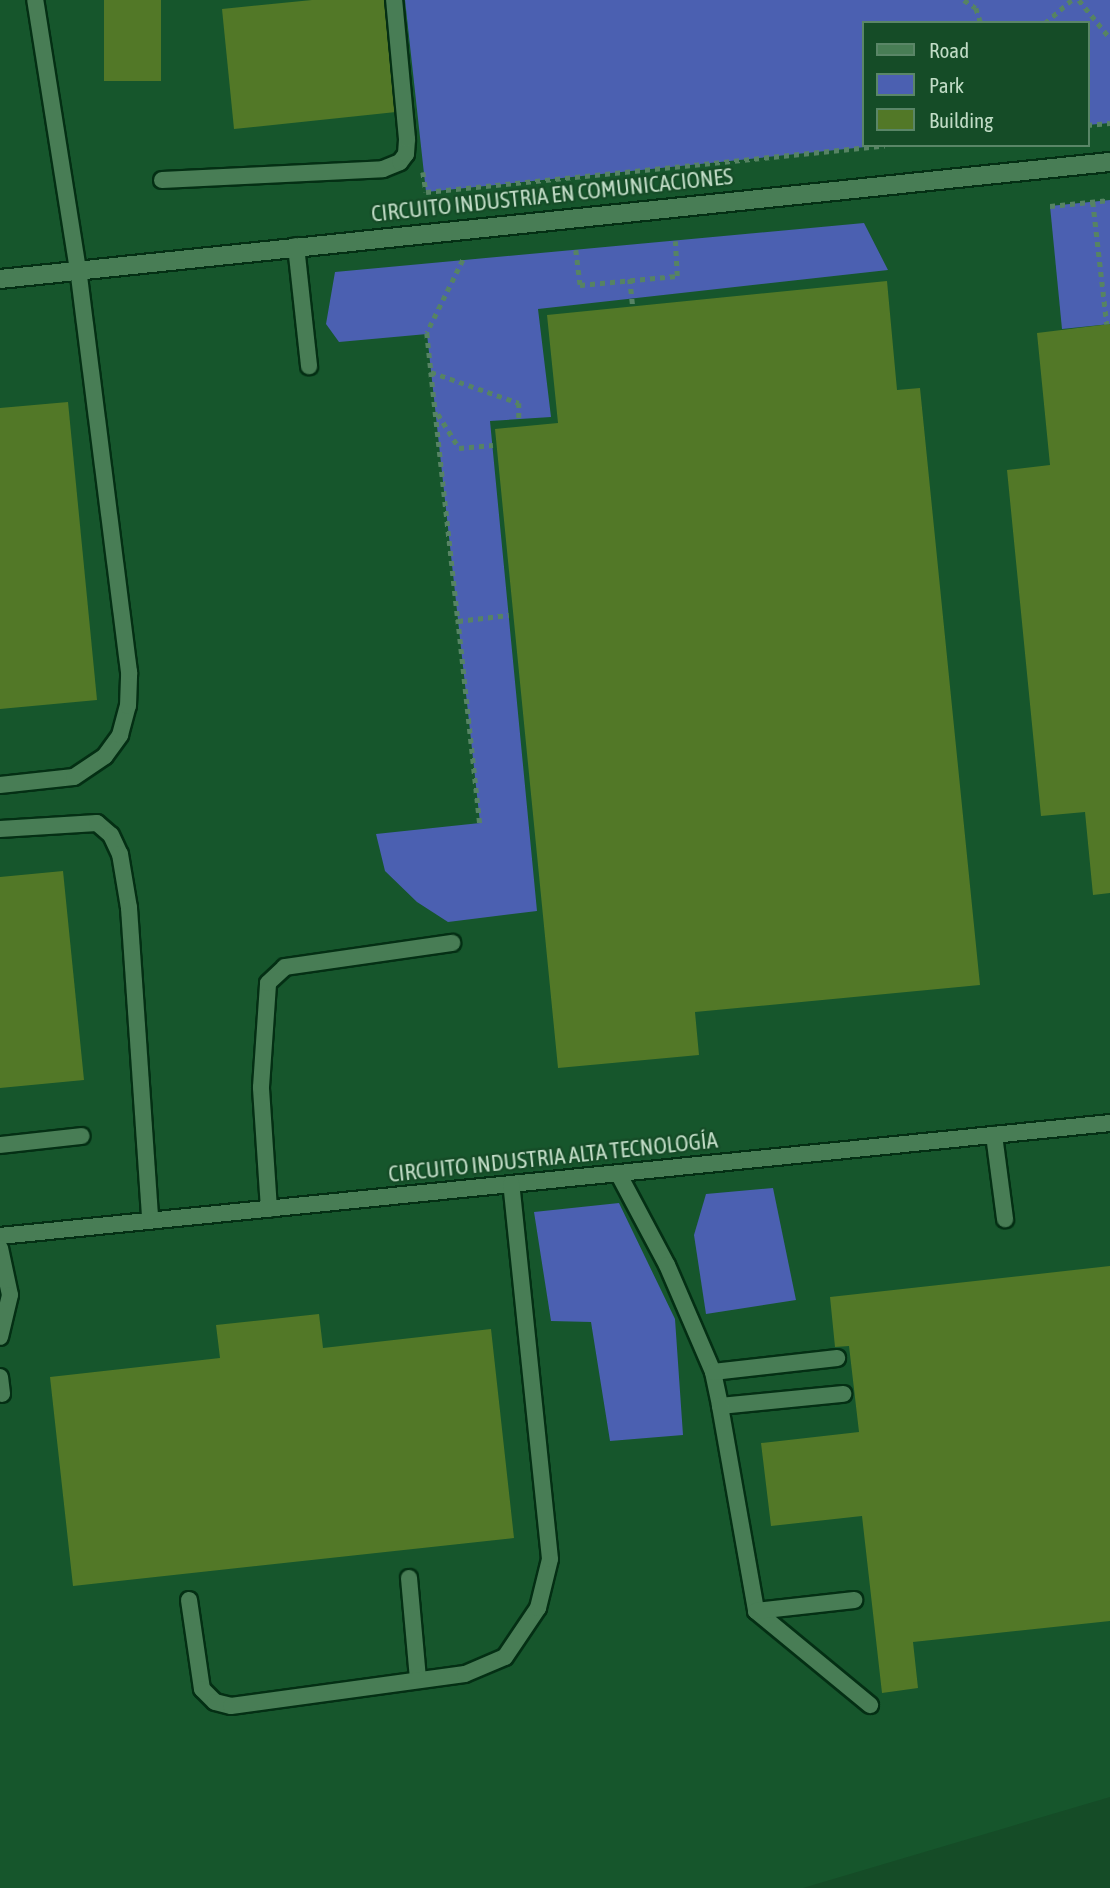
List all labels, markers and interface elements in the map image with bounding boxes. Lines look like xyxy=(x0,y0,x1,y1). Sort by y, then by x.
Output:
legend xyxy=(862,21,1089,147)
text: Road xyxy=(929,38,969,62)
text: Park xyxy=(929,73,964,97)
text: Building xyxy=(929,108,993,132)
street label: CIRCUITO INDUSTRIA EN COMUNICACIONES xyxy=(370,162,734,228)
street label: CIRCUITO INDUSTRIA ALTA TECNOLOGÍA xyxy=(387,1126,719,1188)

